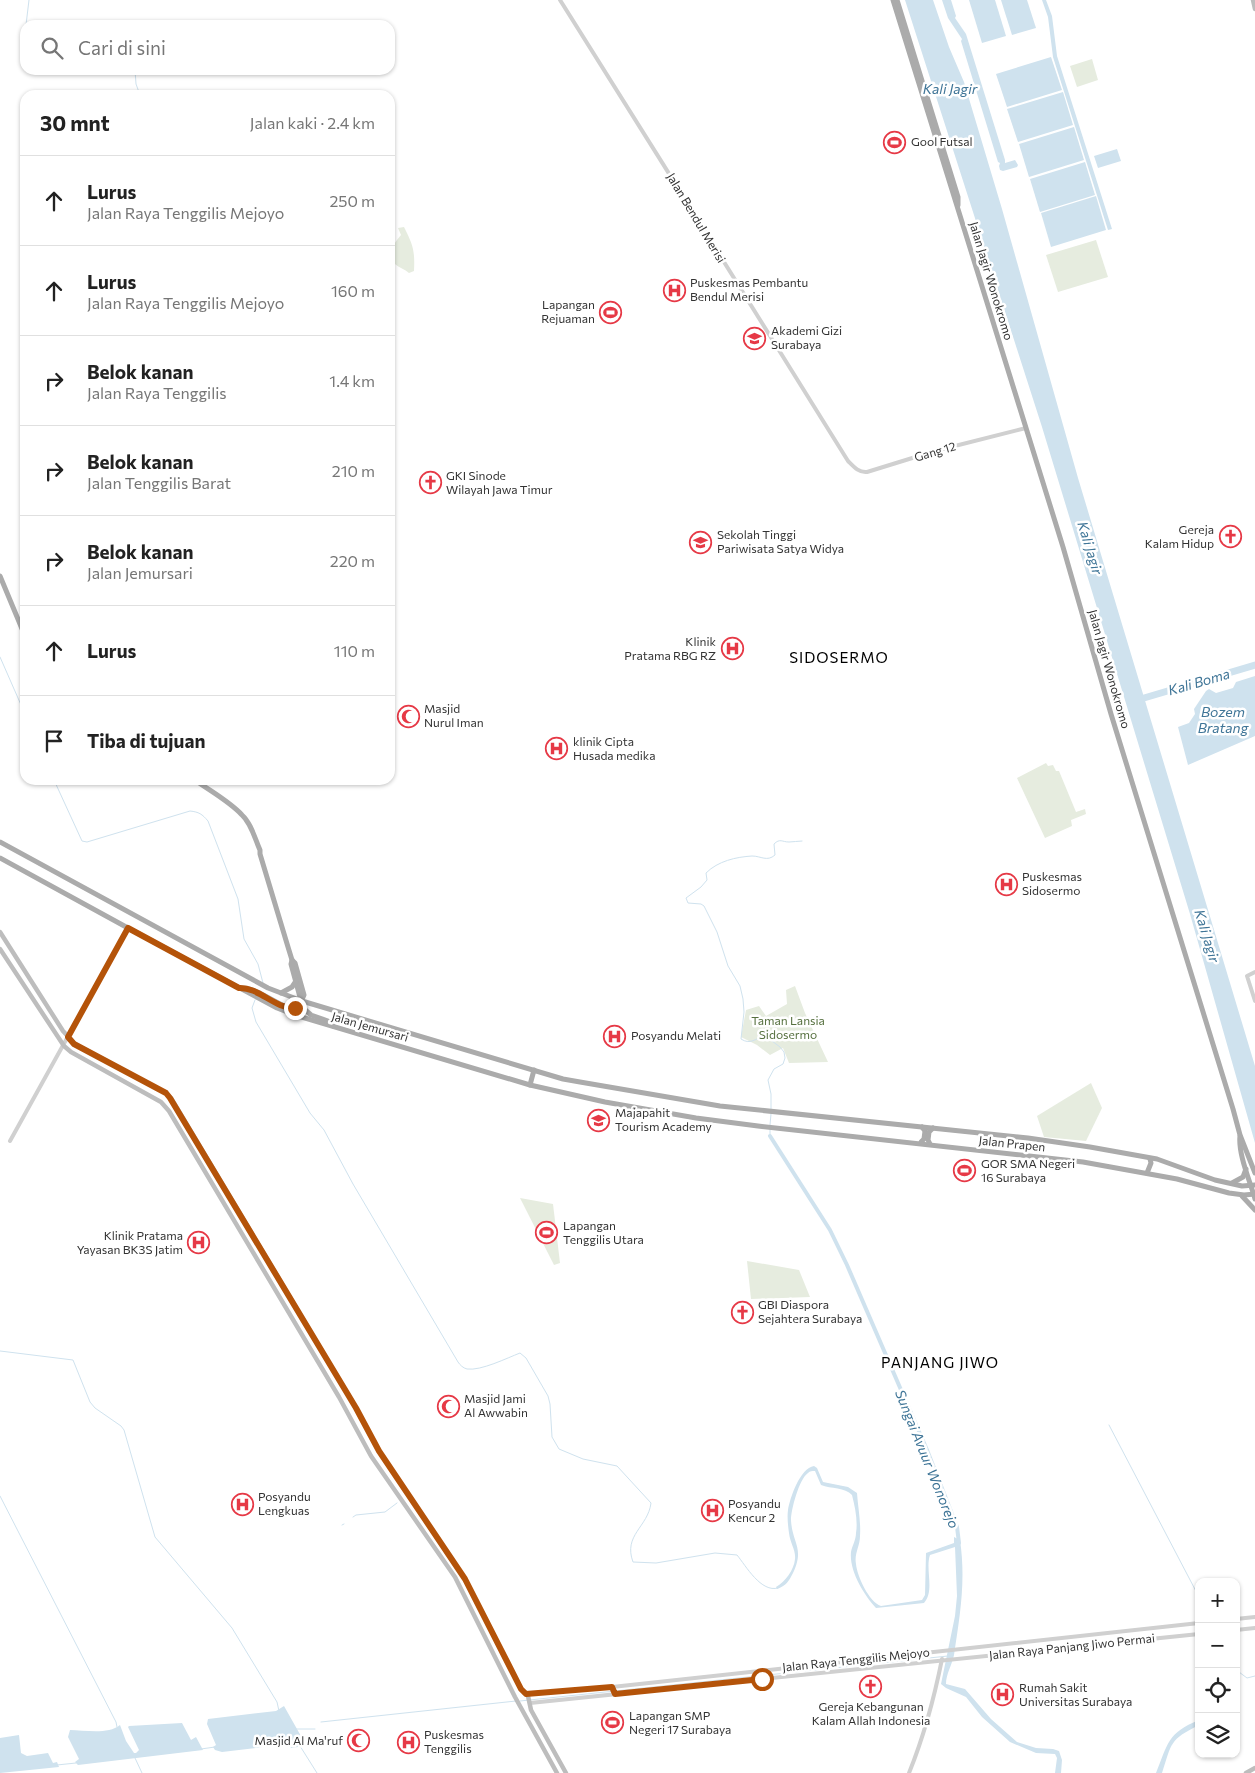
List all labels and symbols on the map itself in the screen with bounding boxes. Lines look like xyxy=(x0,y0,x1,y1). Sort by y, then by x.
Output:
water label: Kali Jagir xyxy=(923,80,978,97)
sports icon: Gool Futsal xyxy=(883,130,907,154)
place label: Gool Futsal xyxy=(911,134,973,148)
street label: Jalan Bendul Merisi xyxy=(664,170,729,265)
street label: Jalan Jagir Wonokromo xyxy=(966,220,1017,342)
place label: Puskesmas Pembantu Bendul Merisi xyxy=(690,275,808,303)
hospital icon: Puskesmas Pembantu Bendul Merisi xyxy=(662,278,686,302)
place label: Lapangan Rejuaman xyxy=(541,297,595,325)
sports icon: Lapangan Rejuaman xyxy=(599,300,623,324)
place label: Akademi Gizi Surabaya xyxy=(771,323,842,351)
school or university icon: Akademi Gizi Surabaya xyxy=(743,326,767,350)
street label: Gang 12 xyxy=(912,438,957,464)
place label: GKI Sinode Wilayah Jawa Timur xyxy=(446,468,553,497)
church icon: GKI Sinode Wilayah Jawa Timur xyxy=(418,471,442,495)
water label: Kali Jagir xyxy=(1074,519,1107,577)
place label: Gereja Kalam Hidup xyxy=(1145,522,1214,550)
church icon: Gereja Kalam Hidup xyxy=(1218,525,1242,549)
place label: Sekolah Tinggi Pariwisata Satya Widya xyxy=(717,527,844,555)
school or university icon: Sekolah Tinggi Pariwisata Satya Widya xyxy=(689,530,713,554)
street label: Jalan Jagir Wonokromo xyxy=(1085,608,1134,730)
place label: Klinik Pratama RBG RZ xyxy=(624,634,716,662)
hospital icon: Klinik Pratama RBG RZ xyxy=(720,637,744,661)
district label: SIDOSERMO xyxy=(789,648,889,666)
water label: Kali Boma xyxy=(1166,665,1232,698)
place label: Masjid Nurul Iman xyxy=(424,701,484,729)
water label: Bozem Bratang xyxy=(1198,703,1250,736)
mosque icon: Masjid Nurul Iman xyxy=(396,704,420,728)
place label: klinik Cipta Husada medika xyxy=(573,734,656,762)
hospital icon: klinik Cipta Husada medika xyxy=(545,737,569,761)
place label: Puskesmas Sidosermo xyxy=(1022,869,1082,897)
hospital icon: Puskesmas Sidosermo xyxy=(994,872,1018,896)
water label: Kali Jagir xyxy=(1191,907,1224,965)
route end xyxy=(284,997,307,1020)
street label: Jalan Jemursari xyxy=(330,1008,410,1045)
park label: Taman Lansia Sidosermo xyxy=(751,1013,825,1041)
hospital icon: Posyandu Melati xyxy=(603,1024,627,1048)
place label: Posyandu Melati xyxy=(631,1028,721,1042)
place label: Majapahit Tourism Academy xyxy=(615,1105,712,1133)
school or university icon: Majapahit Tourism Academy xyxy=(587,1108,611,1132)
street label: Jalan Prapen xyxy=(978,1133,1046,1154)
place label: GOR SMA Negeri 16 Surabaya xyxy=(981,1156,1075,1184)
sports icon: GOR SMA Negeri 16 Surabaya xyxy=(953,1159,977,1183)
place label: Lapangan Tenggilis Utara xyxy=(563,1218,644,1246)
sports icon: Lapangan Tenggilis Utara xyxy=(535,1221,559,1245)
place label: Klinik Pratama Yayasan BK3S Jatim xyxy=(77,1228,183,1257)
hospital icon: Klinik Pratama Yayasan BK3S Jatim xyxy=(187,1231,211,1255)
place label: GBI Diaspora Sejahtera Surabaya xyxy=(758,1297,862,1325)
church icon: GBI Diaspora Sejahtera Surabaya xyxy=(730,1300,754,1324)
district label: PANJANG JIWO xyxy=(881,1353,999,1371)
water label: Sungai Avuur Wonorejo xyxy=(892,1387,963,1531)
place label: Masjid Jami Al Awwabin xyxy=(464,1391,528,1419)
mosque icon: Masjid Jami Al Awwabin xyxy=(436,1394,460,1418)
place label: Posyandu Lengkuas xyxy=(258,1489,311,1517)
hospital icon: Posyandu Lengkuas xyxy=(230,1492,254,1516)
place label: Posyandu Kencur 2 xyxy=(728,1496,781,1524)
hospital icon: Posyandu Kencur 2 xyxy=(700,1499,724,1523)
street label: Jalan Raya Panjang Jiwo Permai xyxy=(988,1630,1156,1663)
street label: Jalan Raya Tenggilis Mejoyo xyxy=(782,1644,930,1675)
route start xyxy=(751,1668,774,1691)
church icon: Gereja Kebangunan Kalam Allah Indonesia xyxy=(859,1674,883,1698)
place label: Rumah Sakit Universitas Surabaya xyxy=(1019,1680,1132,1708)
hospital icon: Rumah Sakit Universitas Surabaya xyxy=(991,1683,1015,1707)
place label: Gereja Kebangunan Kalam Allah Indonesia xyxy=(812,1699,930,1727)
place label: Lapangan SMP Negeri 17 Surabaya xyxy=(629,1708,731,1736)
sports icon: Lapangan SMP Negeri 17 Surabaya xyxy=(601,1711,625,1735)
place label: Puskesmas Tenggilis xyxy=(424,1727,484,1755)
mosque icon: Masjid Al Ma'ruf xyxy=(347,1729,371,1753)
hospital icon: Puskesmas Tenggilis xyxy=(396,1730,420,1754)
place label: Masjid Al Ma'ruf xyxy=(255,1733,343,1747)

